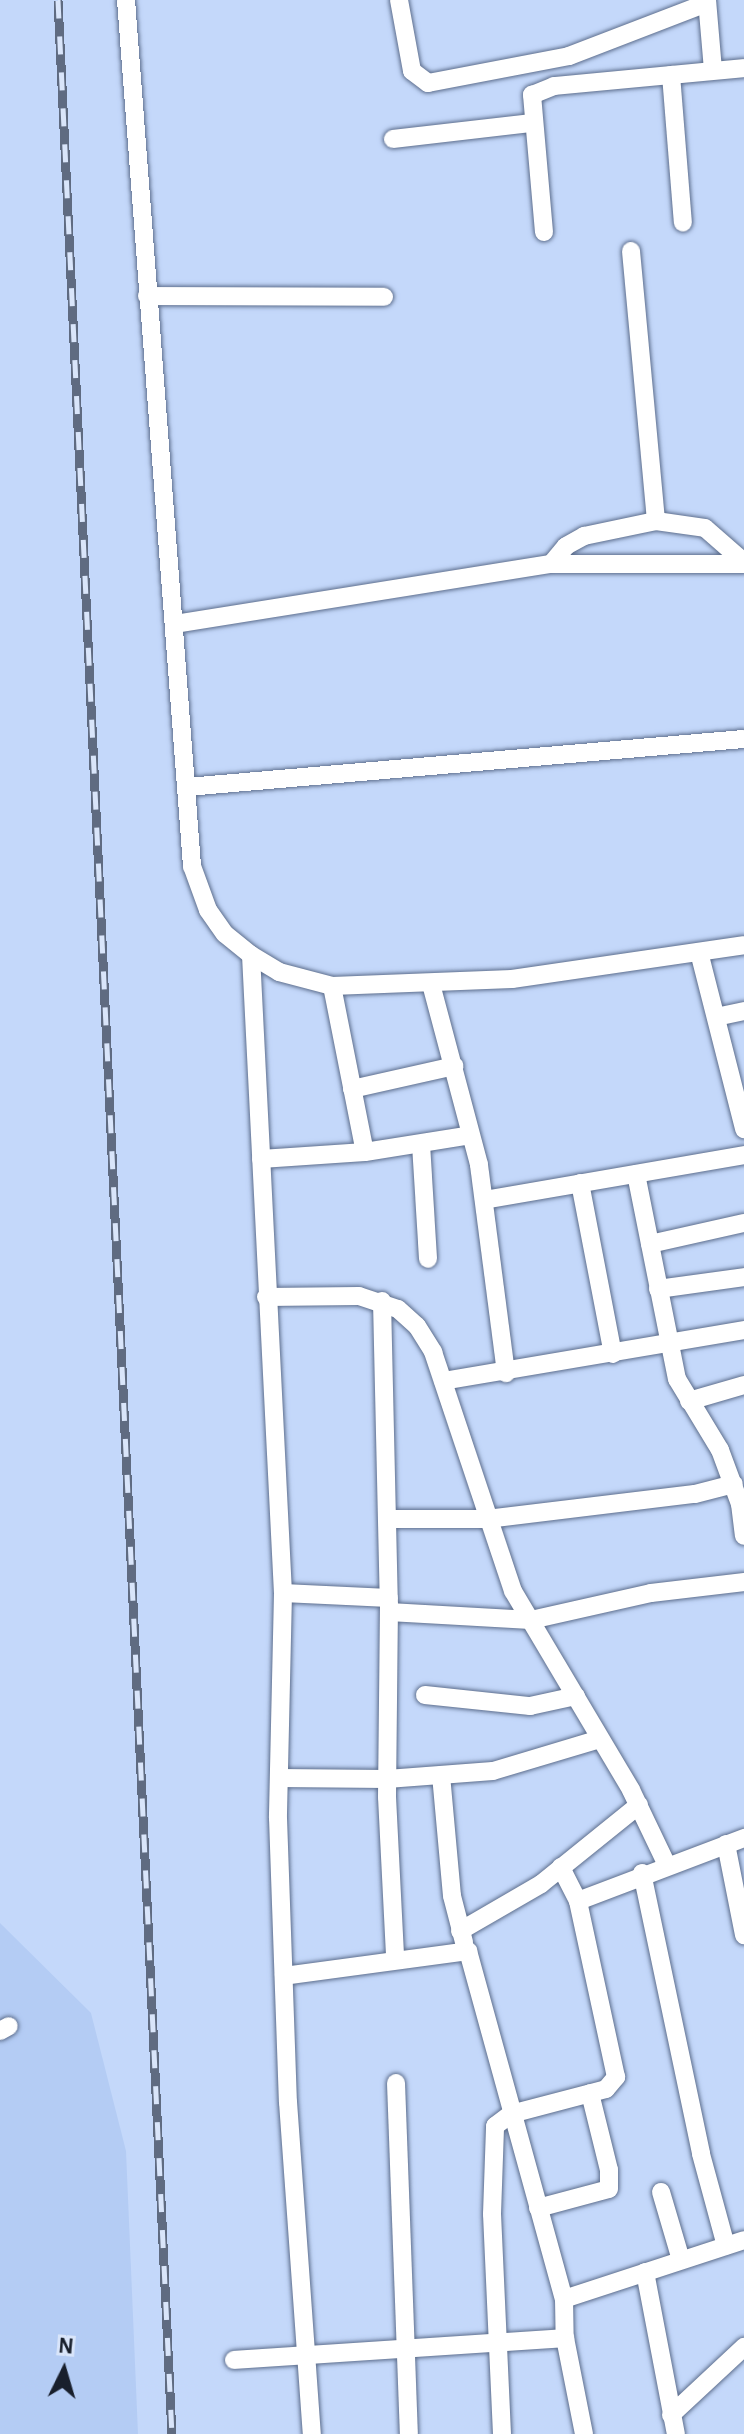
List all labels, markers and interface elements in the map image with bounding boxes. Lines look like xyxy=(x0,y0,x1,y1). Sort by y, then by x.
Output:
north arrow xyxy=(24,2330,104,2410)
text: N xyxy=(58,2334,75,2358)

